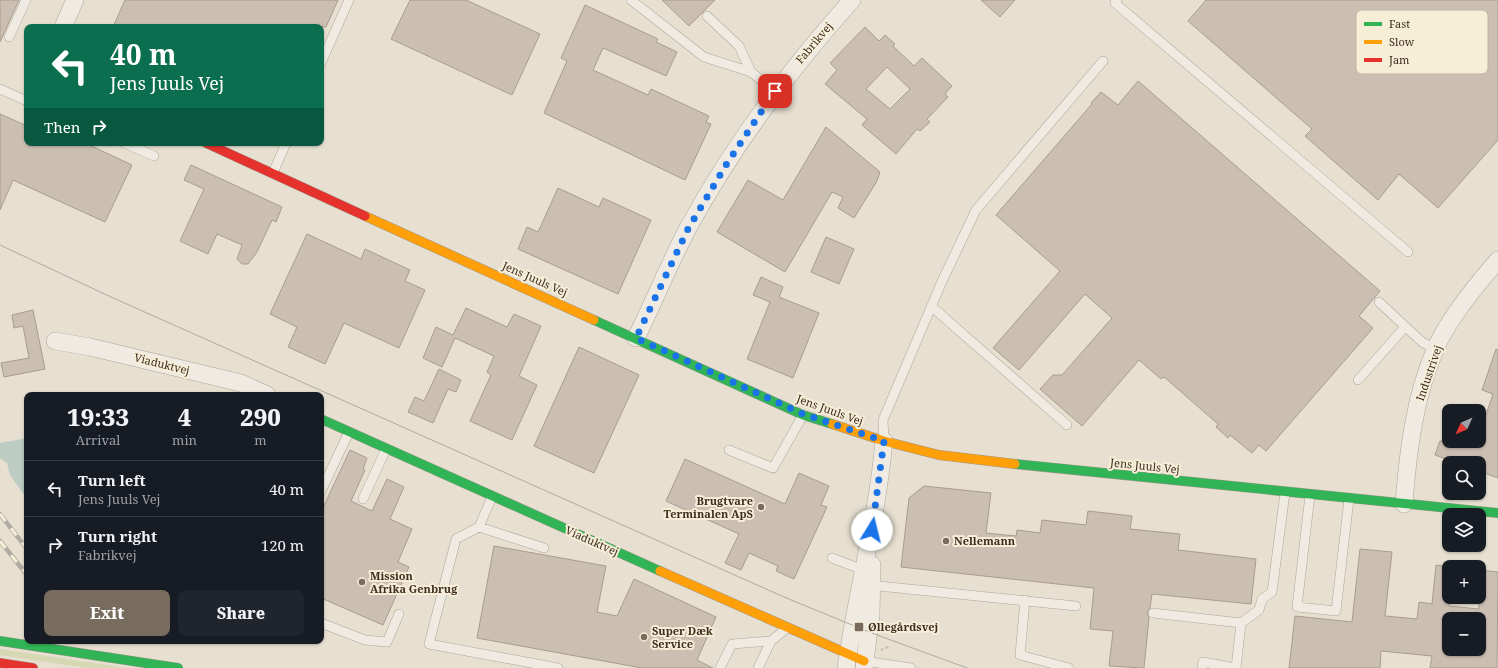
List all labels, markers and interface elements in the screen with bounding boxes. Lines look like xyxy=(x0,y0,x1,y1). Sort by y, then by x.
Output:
legend xyxy=(1356,10,1488,74)
text: Fast xyxy=(1389,16,1410,31)
street label: Fabrikvej xyxy=(792,19,835,67)
text: Slow xyxy=(1389,34,1415,49)
text: 40 m xyxy=(110,35,177,73)
icon: left xyxy=(44,40,96,92)
text: Jam xyxy=(1388,52,1410,67)
text: Jens Juuls Vej xyxy=(110,71,224,95)
pin xyxy=(758,74,792,108)
icon: arrive xyxy=(764,80,786,102)
icon: right xyxy=(88,116,110,138)
text: Then xyxy=(44,117,80,137)
street label: Jens Juuls Vej xyxy=(499,257,570,300)
street label: Industrivej xyxy=(1412,343,1445,403)
street label: Viaduktvej xyxy=(133,349,191,378)
street label: Jens Juuls Vej xyxy=(794,390,866,429)
text: 19:33 xyxy=(67,400,129,433)
text: 4 xyxy=(178,400,191,433)
text: 290 xyxy=(240,400,281,433)
north arrow xyxy=(1442,404,1486,448)
map controls xyxy=(1442,404,1486,656)
text: Arrival xyxy=(76,431,120,449)
text: min xyxy=(172,431,197,449)
text: m xyxy=(254,431,267,449)
street label: Jens Juuls Vej xyxy=(1109,454,1181,477)
button: search xyxy=(1442,456,1486,500)
text: Turn left xyxy=(78,470,146,490)
icon: left xyxy=(44,478,66,500)
text: 40 m xyxy=(269,479,304,499)
text: Jens Juuls Vej xyxy=(78,490,161,508)
place label: Brugtvare Terminalen ApS xyxy=(663,493,753,521)
marker: Brugtvare Terminalen ApS xyxy=(756,502,766,512)
button: layers xyxy=(1442,508,1486,552)
position arrow xyxy=(851,509,893,551)
street label: Viaduktvej xyxy=(563,522,621,559)
text: Turn right xyxy=(78,526,157,546)
place label: Nellemann xyxy=(954,533,1016,548)
icon: right xyxy=(44,534,66,556)
text: 120 m xyxy=(261,535,304,555)
marker: Nellemann xyxy=(941,536,951,546)
text: Fabrikvej xyxy=(78,546,137,564)
button: + xyxy=(1442,560,1486,604)
place label: Mission Afrika Genbrug xyxy=(370,568,458,596)
marker: Mission Afrika Genbrug xyxy=(357,577,367,587)
button: Exit xyxy=(44,590,170,636)
button: Share xyxy=(178,590,304,636)
button: − xyxy=(1442,612,1486,656)
place label: Øllegårdsvej xyxy=(868,619,938,634)
marker: Øllegårdsvej xyxy=(853,621,865,633)
place label: Super Dæk Service xyxy=(652,623,713,651)
marker: Super Dæk Service xyxy=(639,632,649,642)

